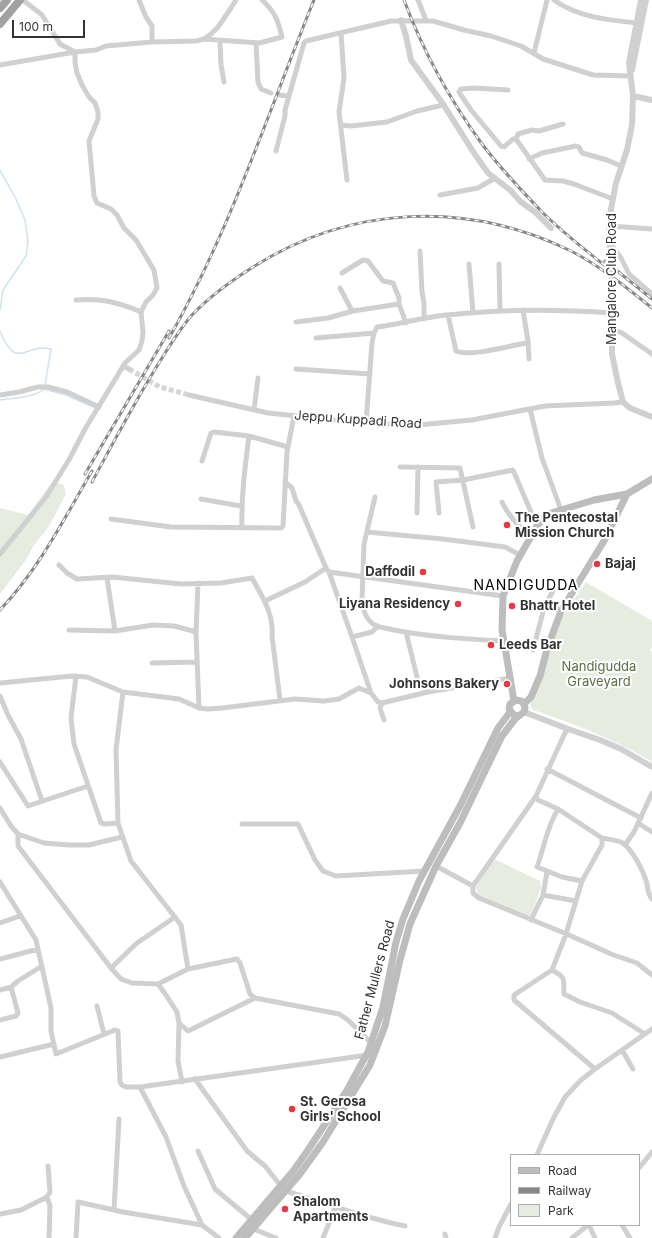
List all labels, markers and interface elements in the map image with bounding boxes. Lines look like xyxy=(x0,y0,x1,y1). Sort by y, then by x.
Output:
scale bar xyxy=(14,12,87,38)
text: 100 m xyxy=(19,19,53,34)
street label: Mangalore Club Road xyxy=(604,213,620,345)
street label: Jeppu Kuppadi Road xyxy=(294,408,422,432)
place label: The Pentecostal Mission Church xyxy=(515,510,618,541)
marker: The Pentecostal Mission Church xyxy=(502,520,512,530)
place label: Bajaj xyxy=(605,556,636,572)
marker: Bajaj xyxy=(592,559,602,569)
place label: Daffodil xyxy=(365,564,415,580)
marker: Daffodil xyxy=(418,567,428,577)
district label: NANDIGUDDA xyxy=(474,578,578,594)
place label: Liyana Residency xyxy=(339,596,450,612)
place label: Bhattr Hotel xyxy=(520,598,595,614)
marker: Liyana Residency xyxy=(453,599,463,609)
marker: Bhattr Hotel xyxy=(507,601,517,611)
place label: Leeds Bar xyxy=(499,637,562,653)
marker: Leeds Bar xyxy=(486,640,496,650)
park label: Nandigudda Graveyard xyxy=(562,659,636,690)
place label: Johnsons Bakery xyxy=(389,676,499,692)
marker: Johnsons Bakery xyxy=(502,679,512,689)
street label: Father Mullers Road xyxy=(352,919,398,1041)
place label: St. Gerosa Girls' School xyxy=(300,1094,381,1125)
marker: St. Gerosa Girls' School xyxy=(287,1104,297,1114)
legend xyxy=(510,1154,640,1226)
text: Road xyxy=(548,1163,577,1178)
text: Railway xyxy=(548,1183,591,1198)
place label: Shalom Apartments xyxy=(293,1194,369,1225)
text: Park xyxy=(548,1203,574,1218)
marker: Shalom Apartments xyxy=(280,1204,290,1214)

